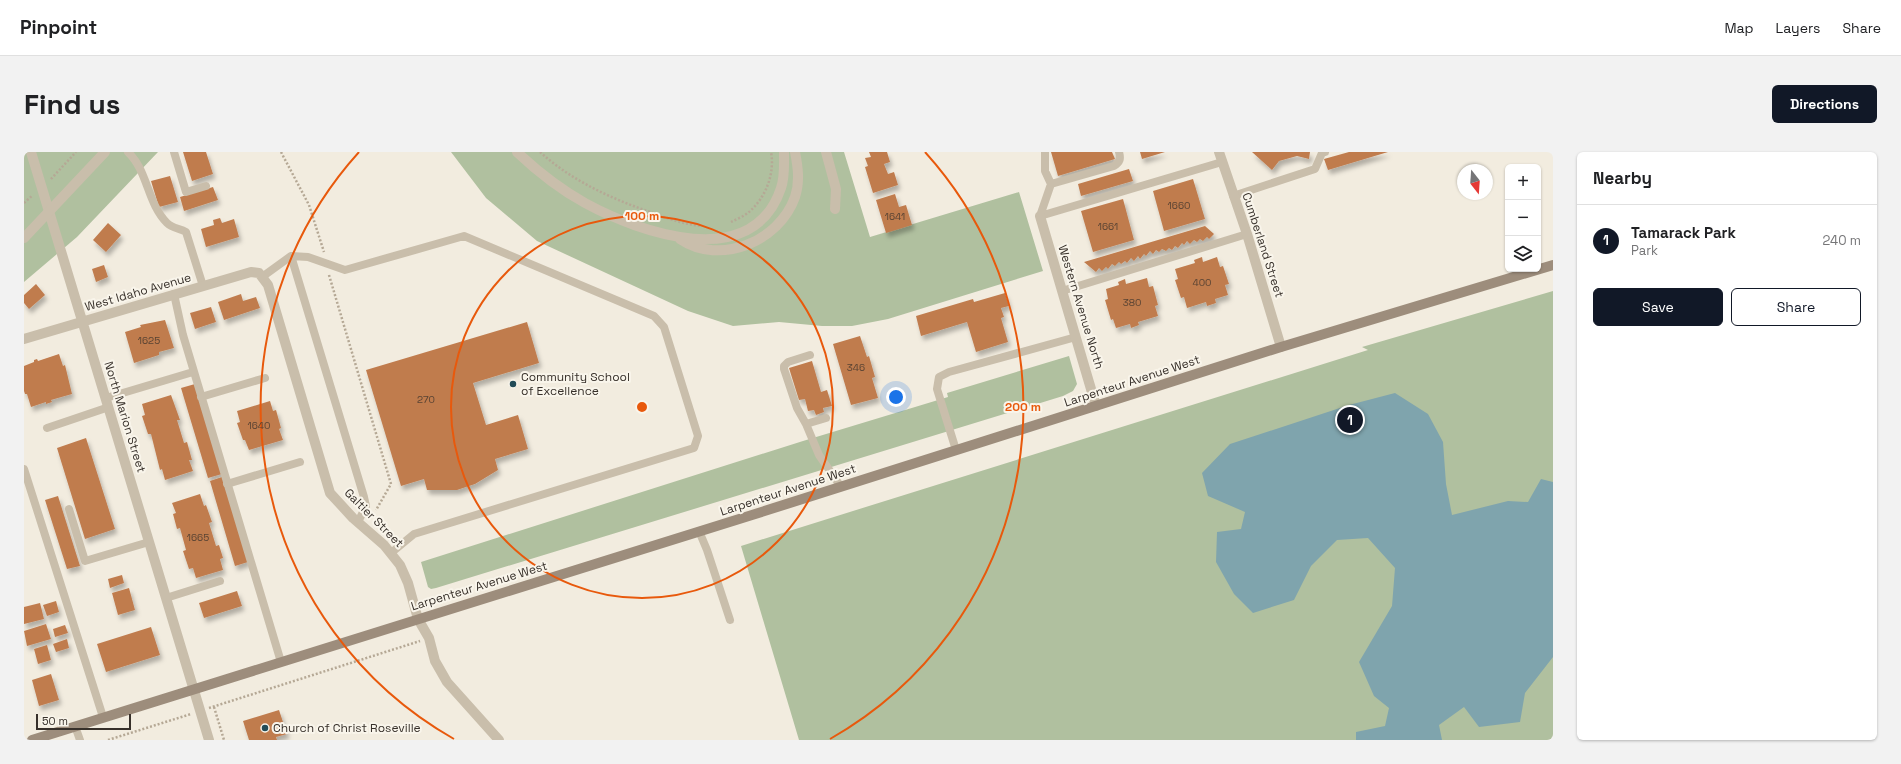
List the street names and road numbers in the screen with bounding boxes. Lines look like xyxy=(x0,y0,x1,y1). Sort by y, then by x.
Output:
street label: Cumberland Street xyxy=(1238,191,1288,299)
street label: Western Avenue North xyxy=(1054,243,1108,371)
street label: West Idaho Avenue xyxy=(83,269,193,315)
street label: Larpenteur Avenue West xyxy=(1062,351,1202,411)
street label: North Marion Street xyxy=(101,360,149,474)
street label: Larpenteur Avenue West xyxy=(718,460,858,520)
street label: Galtier Street xyxy=(341,485,407,551)
street label: Larpenteur Avenue West xyxy=(409,558,549,614)

